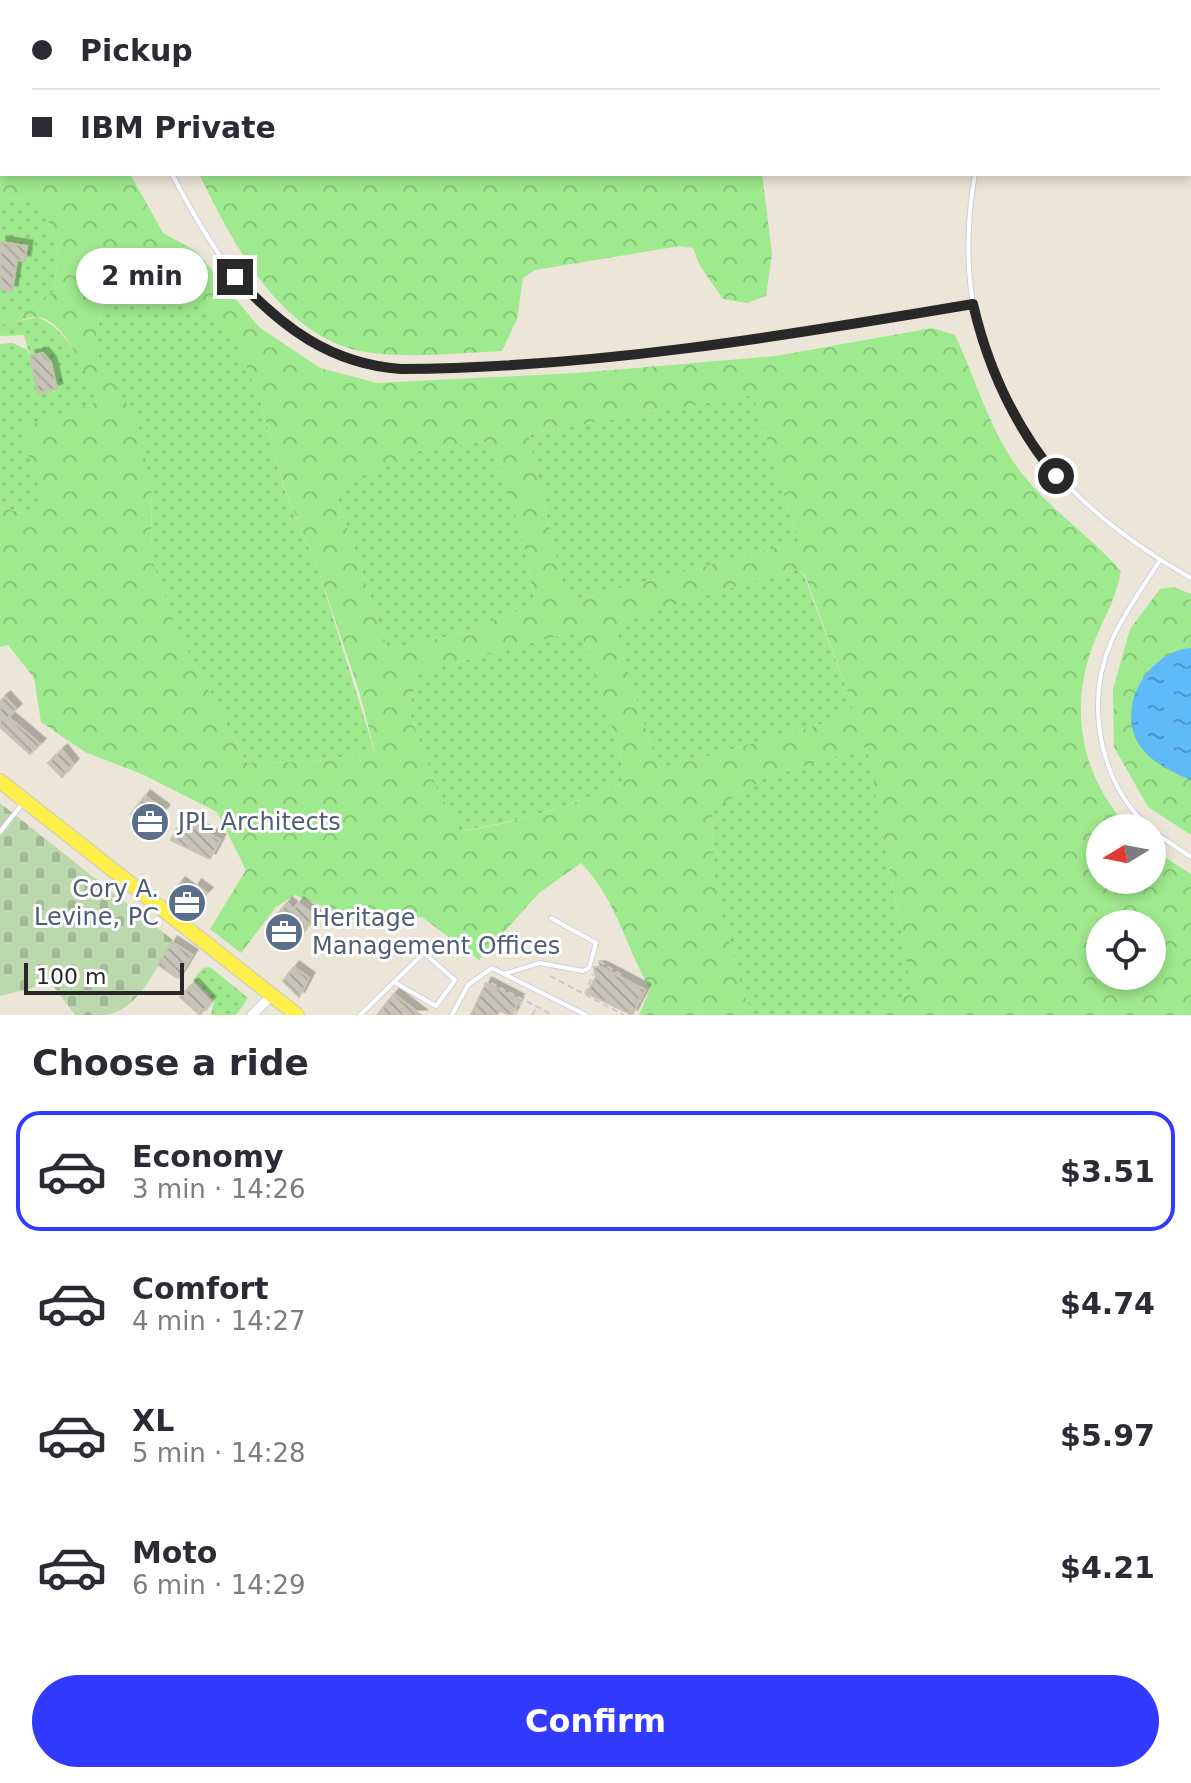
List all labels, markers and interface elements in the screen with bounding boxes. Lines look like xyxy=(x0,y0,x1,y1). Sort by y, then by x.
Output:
text: Pickup xyxy=(80,33,193,68)
text: IBM Private xyxy=(80,110,276,145)
callout: 2 min xyxy=(75,249,207,305)
route end xyxy=(217,259,253,295)
text: 2 min xyxy=(101,261,183,291)
route start xyxy=(1038,458,1074,494)
office icon: JPL Architects xyxy=(129,801,171,843)
place label: JPL Architects xyxy=(176,808,341,836)
north arrow xyxy=(1086,814,1166,894)
map controls xyxy=(1086,814,1166,990)
place label: Cory A. Levine, PC xyxy=(34,875,159,931)
office icon: Cory A. Levine, PC xyxy=(166,882,208,924)
place label: Heritage Management Offices xyxy=(312,904,560,960)
button: locate xyxy=(1086,910,1166,990)
office icon: Heritage Management Offices xyxy=(263,911,305,953)
scale bar xyxy=(24,959,184,995)
text: 100 m xyxy=(36,964,106,989)
text: Choose a ride xyxy=(32,1042,309,1083)
icon: car xyxy=(36,1135,108,1207)
text: Economy xyxy=(132,1139,284,1174)
text: $3.51 xyxy=(1060,1154,1155,1189)
text: 3 min · 14:26 xyxy=(132,1174,306,1204)
icon: car xyxy=(36,1267,108,1339)
text: Comfort xyxy=(132,1271,269,1306)
text: $4.74 xyxy=(1060,1286,1155,1321)
text: 4 min · 14:27 xyxy=(132,1306,306,1336)
icon: car xyxy=(36,1399,108,1471)
text: XL xyxy=(132,1403,174,1438)
text: $5.97 xyxy=(1060,1418,1155,1453)
text: 5 min · 14:28 xyxy=(132,1438,306,1468)
icon: car xyxy=(36,1531,108,1603)
text: Moto xyxy=(132,1535,217,1570)
text: $4.21 xyxy=(1060,1550,1155,1585)
text: 6 min · 14:29 xyxy=(132,1570,306,1600)
button: Confirm xyxy=(32,1675,1159,1767)

